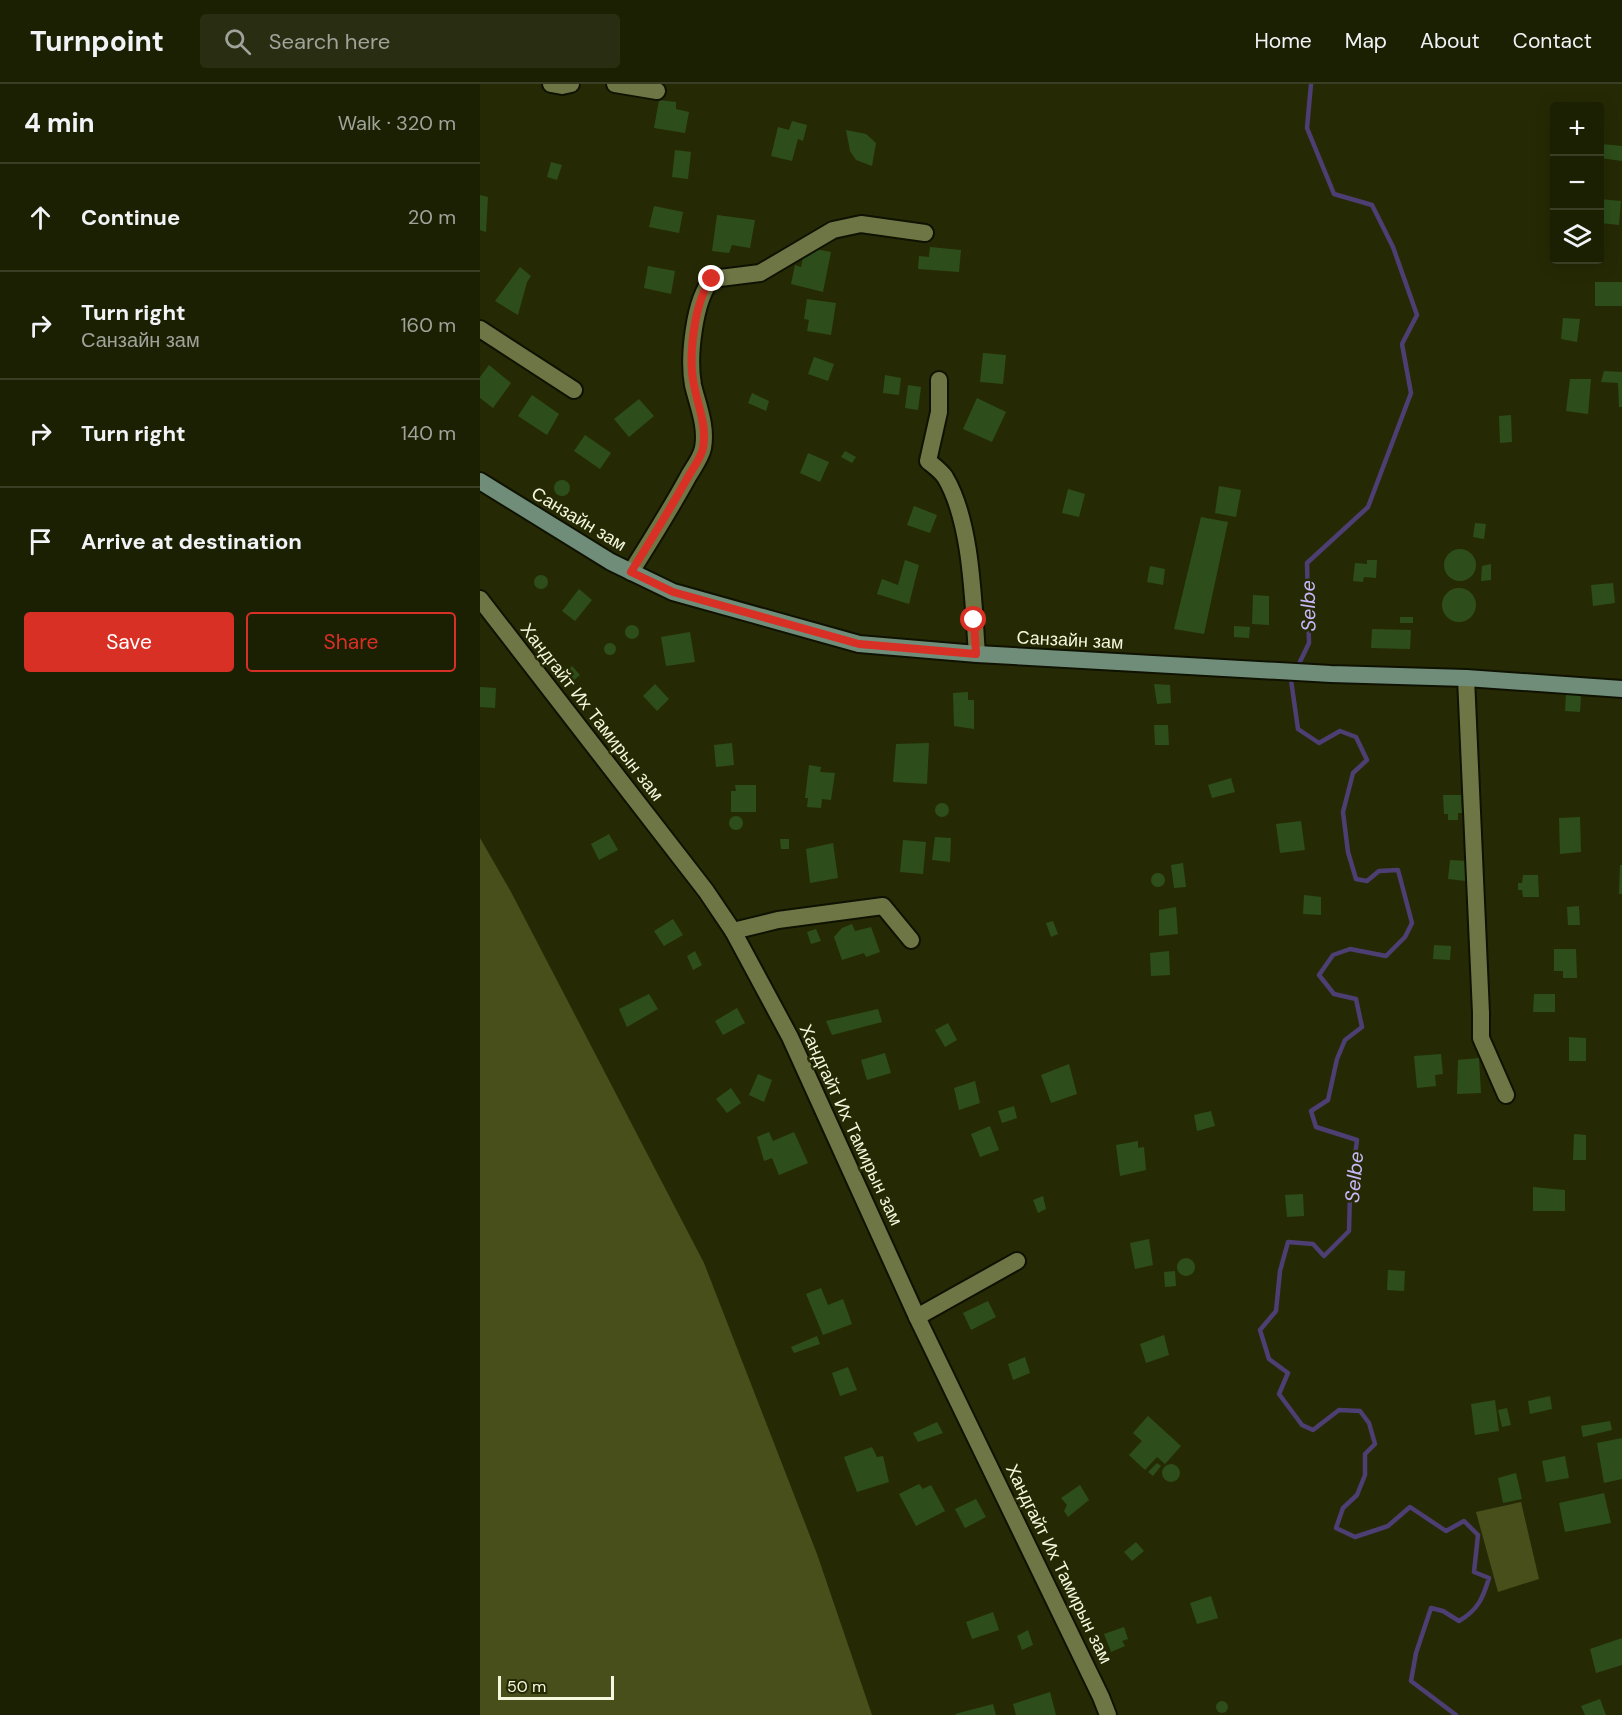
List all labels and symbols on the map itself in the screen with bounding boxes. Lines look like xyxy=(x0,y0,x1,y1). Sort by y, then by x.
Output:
route end xyxy=(698,265,724,291)
street label: Санзайн зам xyxy=(527,481,631,557)
water label: Selbe xyxy=(1295,580,1321,632)
route start xyxy=(960,606,986,632)
street label: Хандгайт Их Тамирын зам xyxy=(515,618,669,806)
street label: Санзайн зам xyxy=(1016,625,1124,655)
street label: Хандгайт Их Тамирын зам xyxy=(794,1021,908,1229)
water label: Selbe xyxy=(1339,1150,1369,1204)
street label: Хандгайт Их Тамирын зам xyxy=(1000,1460,1118,1668)
scale bar xyxy=(498,1673,614,1700)

